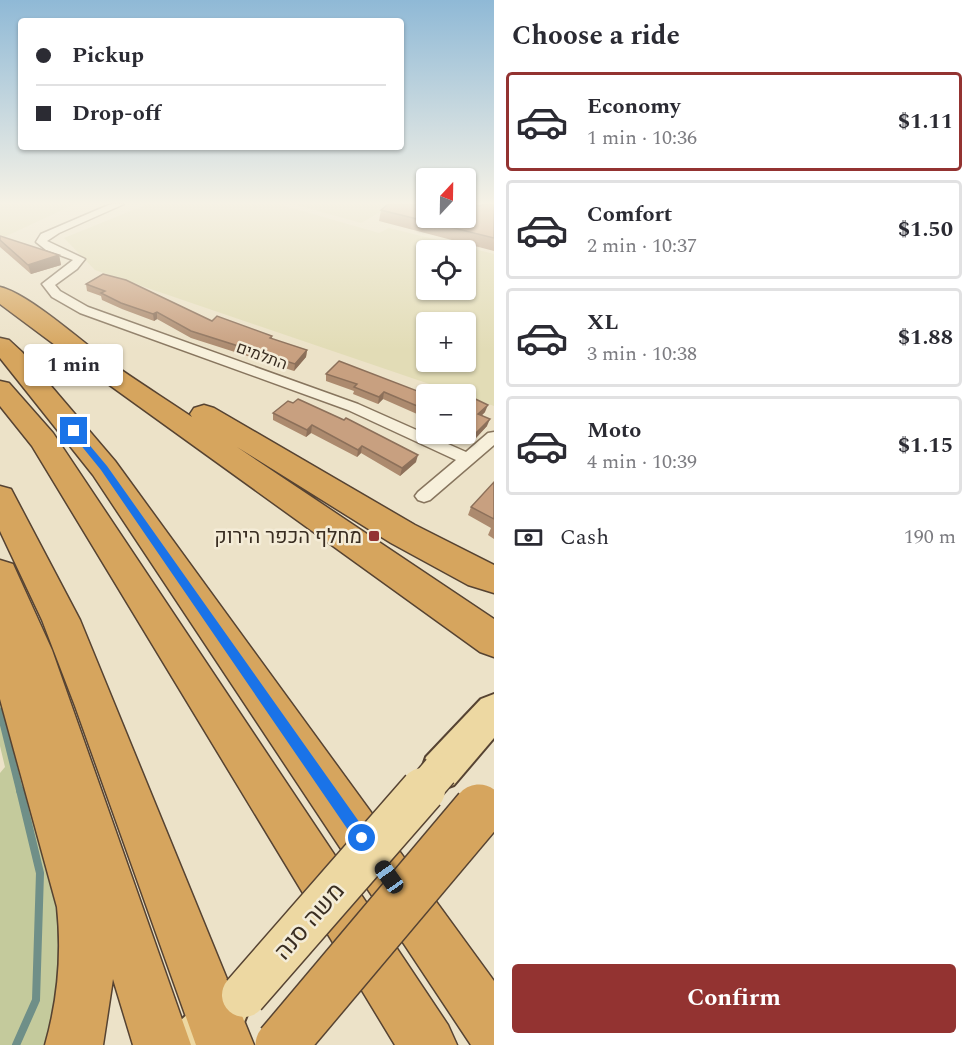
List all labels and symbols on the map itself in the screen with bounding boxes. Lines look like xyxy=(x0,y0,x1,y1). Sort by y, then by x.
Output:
north arrow xyxy=(416,168,476,228)
street label: התלמים xyxy=(233,336,291,376)
callout: 1 min xyxy=(25,344,124,386)
route end xyxy=(60,417,87,444)
place label: מחלף הכפר הירוק xyxy=(214,522,362,552)
marker: מחלף הכפר הירוק xyxy=(367,529,381,543)
route start xyxy=(348,824,375,851)
car xyxy=(371,857,407,897)
street label: משה סנה xyxy=(266,875,354,968)

